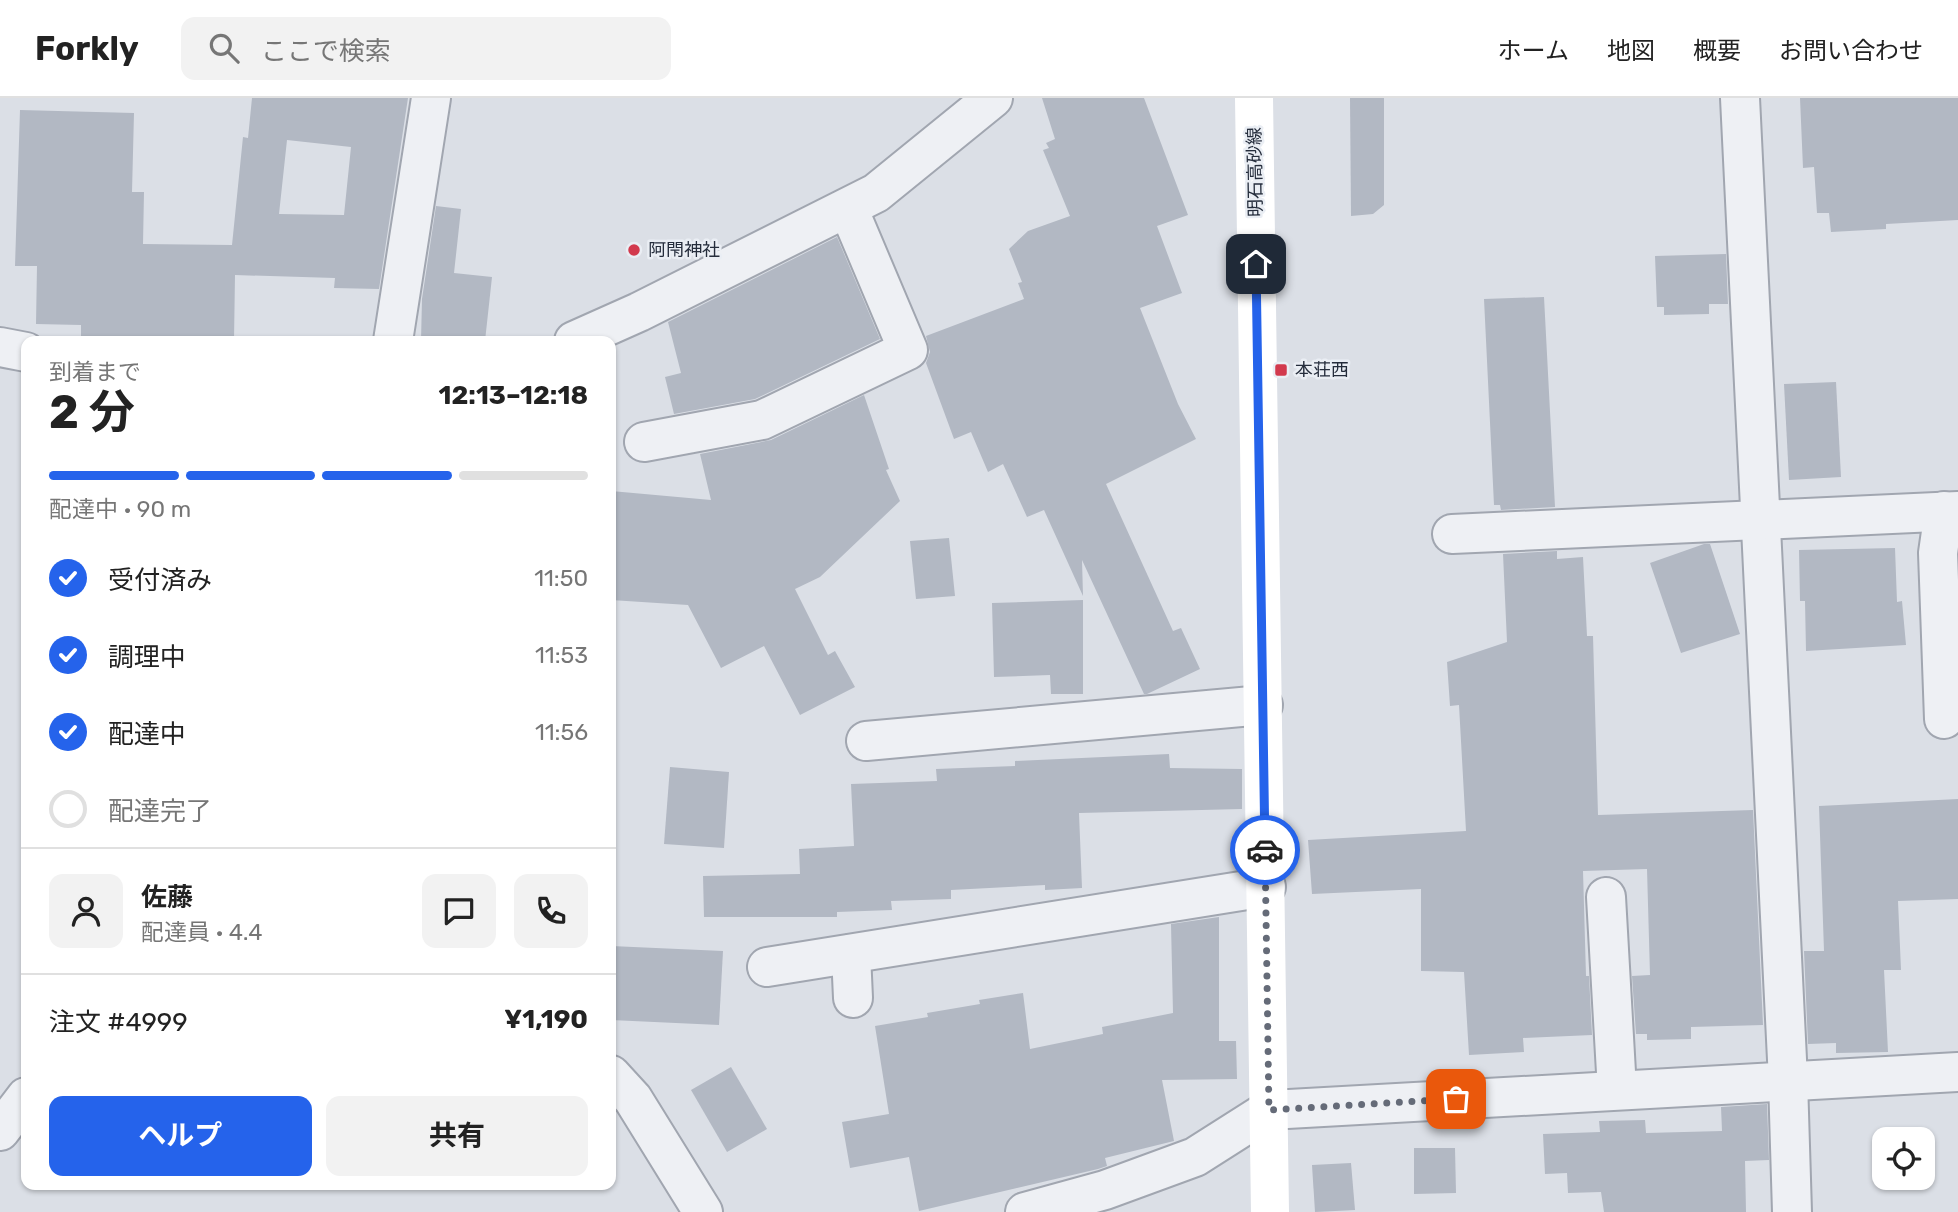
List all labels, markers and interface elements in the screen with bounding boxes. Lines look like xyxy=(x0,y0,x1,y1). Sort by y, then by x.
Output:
search box xyxy=(181,17,671,80)
text: Forkly xyxy=(35,29,139,68)
icon: search xyxy=(205,29,243,67)
text: ここで検索 xyxy=(261,36,391,67)
text: ホーム xyxy=(1498,37,1569,65)
text: 地図 xyxy=(1607,37,1655,65)
text: 概要 xyxy=(1693,37,1741,65)
text: お問い合わせ xyxy=(1779,37,1923,65)
street label: 明石高砂線 xyxy=(1243,127,1267,217)
pin xyxy=(1226,234,1286,294)
place label: 阿閇神社 xyxy=(648,239,720,261)
marker: 阿閇神社 xyxy=(626,242,642,258)
icon: home xyxy=(1237,245,1275,283)
text: 到着まで xyxy=(49,358,141,386)
place label: 本荘西 xyxy=(1295,359,1349,381)
marker: 本荘西 xyxy=(1273,362,1289,378)
text: 12:13–12:18 xyxy=(439,380,588,411)
text: 2 分 xyxy=(49,385,135,440)
text: 配達中 · 90 m xyxy=(49,495,191,523)
icon: check xyxy=(49,559,87,597)
text: 11:50 xyxy=(534,564,588,592)
text: 受付済み xyxy=(108,565,212,596)
icon: check xyxy=(49,636,87,674)
text: 11:53 xyxy=(535,641,588,669)
text: 調理中 xyxy=(108,642,186,673)
icon: check xyxy=(49,713,87,751)
text: 11:56 xyxy=(535,718,588,746)
text: 配達中 xyxy=(108,719,186,750)
text: 配達完了 xyxy=(108,796,212,827)
courier xyxy=(1230,815,1300,885)
icon: car xyxy=(1246,831,1284,869)
button: person xyxy=(49,874,123,948)
button: chat xyxy=(422,874,496,948)
button: phone xyxy=(514,874,588,948)
text: 佐藤 xyxy=(141,882,193,913)
text: 配達員 · 4.4 xyxy=(141,918,263,946)
text: ¥1,190 xyxy=(504,1004,588,1035)
text: 注文 #4999 xyxy=(49,1007,188,1038)
pin xyxy=(1426,1069,1486,1129)
icon: bag xyxy=(1437,1080,1475,1118)
button: ヘルプ xyxy=(49,1096,312,1176)
button: 共有 xyxy=(326,1096,588,1176)
map controls xyxy=(1872,1127,1935,1190)
button: locate xyxy=(1872,1127,1935,1190)

